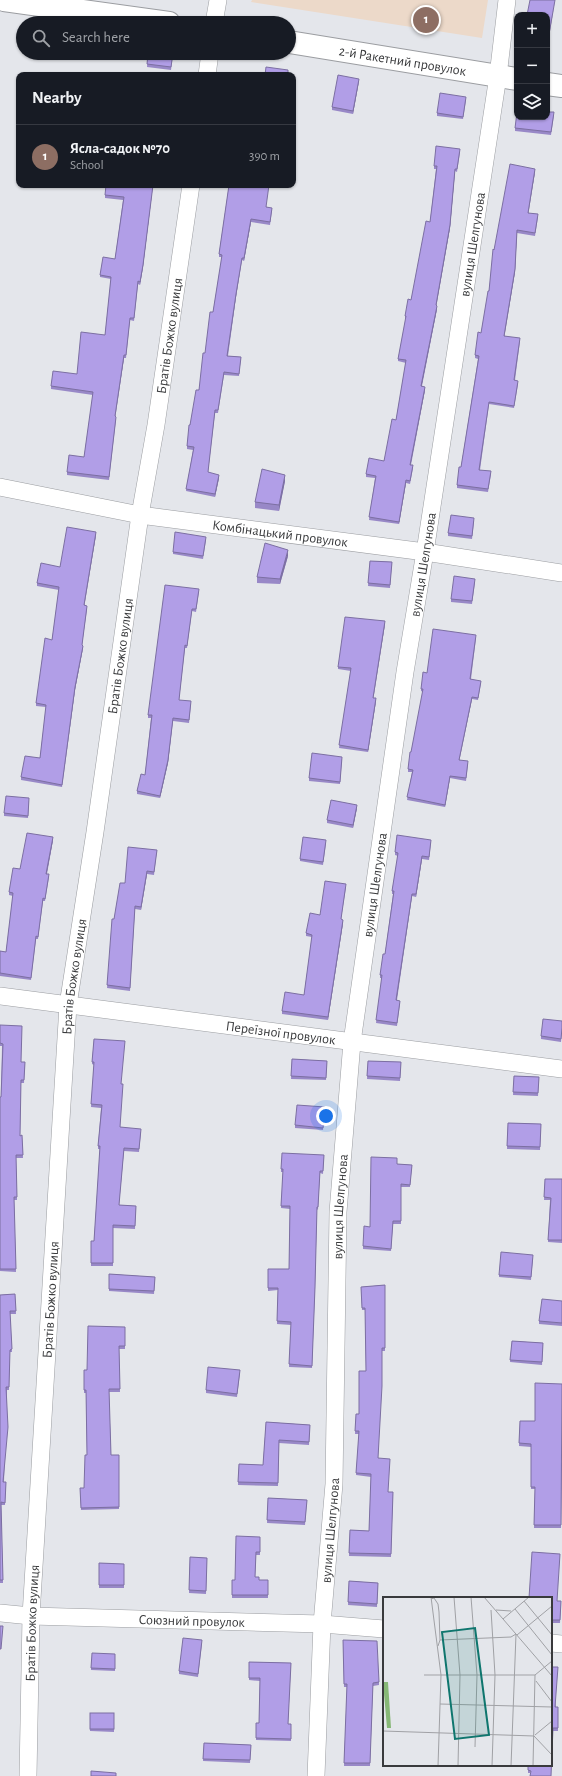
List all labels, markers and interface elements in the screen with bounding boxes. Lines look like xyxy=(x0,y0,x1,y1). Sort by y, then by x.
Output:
pin: 1 xyxy=(413,5,439,35)
map controls xyxy=(514,12,550,120)
button: + xyxy=(514,12,550,48)
search box xyxy=(16,16,296,60)
icon: search xyxy=(30,27,52,49)
text: Search here xyxy=(62,30,130,45)
street label: 2-й Ракетний провулок xyxy=(338,44,468,79)
button: − xyxy=(514,48,550,84)
button: layers xyxy=(514,84,550,120)
text: Nearby xyxy=(32,89,82,106)
text: Ясла-садок №70 xyxy=(70,141,170,156)
text: 1 xyxy=(43,150,47,163)
text: 390 m xyxy=(249,150,280,163)
text: School xyxy=(70,159,104,172)
street label: вулиця Шелгунова xyxy=(458,191,488,298)
street label: Братів Божко вулиця xyxy=(155,277,185,395)
street label: вулиця Шелгунова xyxy=(408,511,439,618)
street label: Комбінацький провулок xyxy=(211,518,349,550)
street label: Братів Божко вулиця xyxy=(106,597,136,715)
street label: вулиця Шелгунова xyxy=(361,831,390,938)
street label: Братів Божко вулиця xyxy=(60,918,89,1035)
street label: Переїзної провулок xyxy=(225,1019,337,1048)
your location xyxy=(316,1106,336,1126)
street label: вулиця Шелгунова xyxy=(331,1153,351,1260)
street label: Братів Божко вулиця xyxy=(41,1241,62,1359)
street label: вулиця Шелгунова xyxy=(320,1477,342,1584)
street label: Братів Божко вулиця xyxy=(24,1564,42,1682)
inset map xyxy=(383,1597,552,1766)
street label: Союзний провулок xyxy=(138,1613,246,1630)

